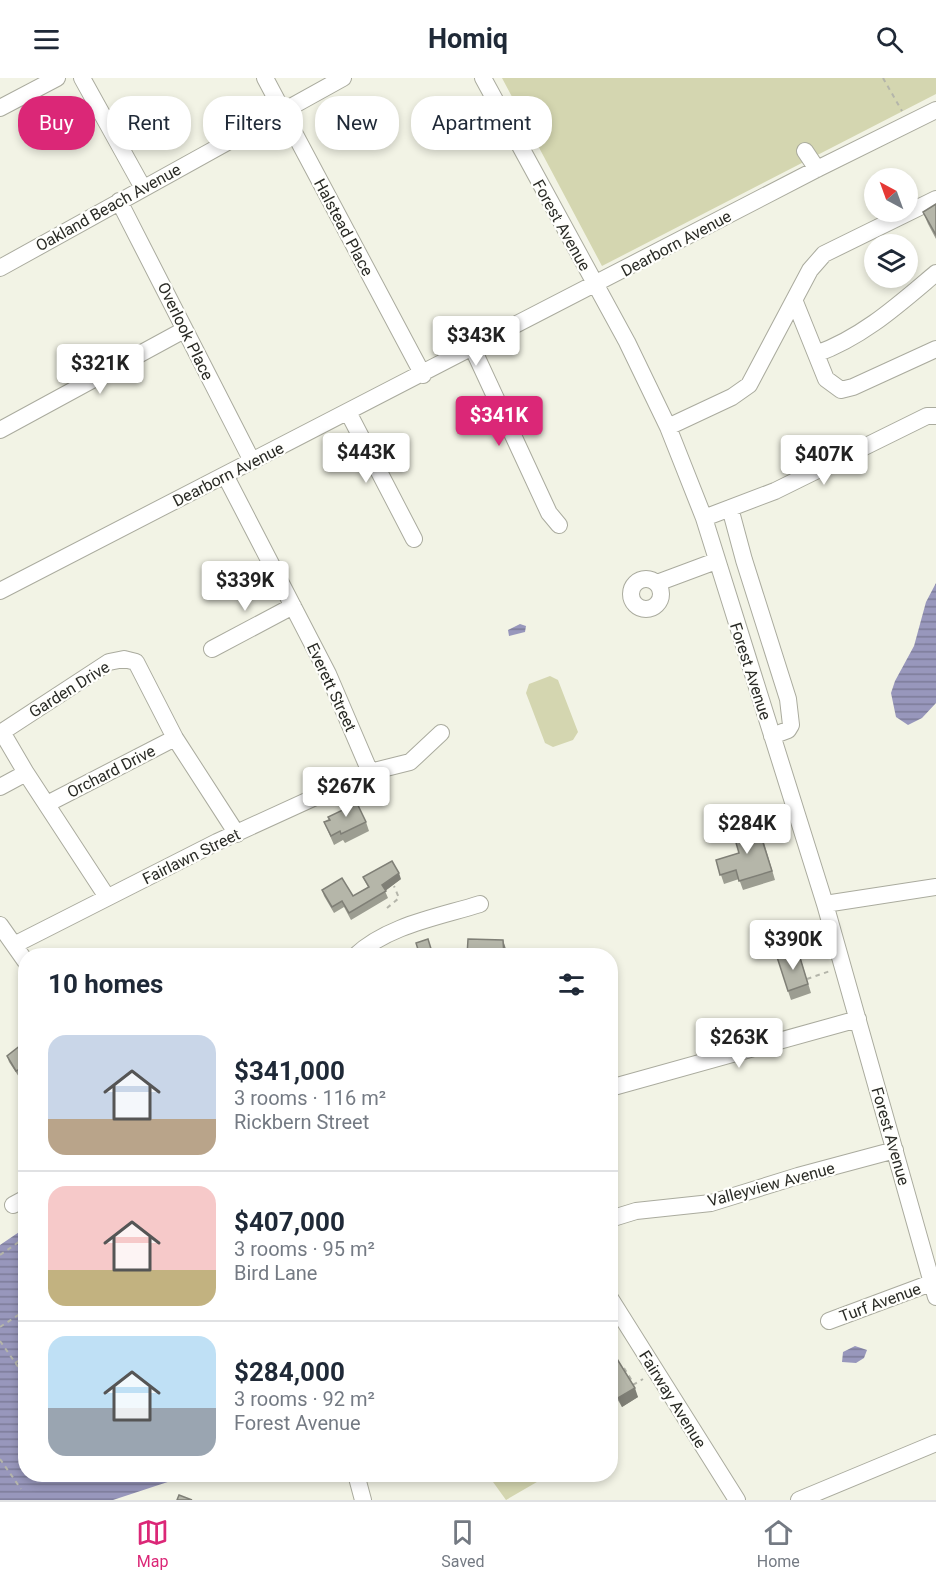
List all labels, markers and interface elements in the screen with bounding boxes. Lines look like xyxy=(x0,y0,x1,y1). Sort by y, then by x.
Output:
icon: menu xyxy=(30,23,63,56)
text: Homiq xyxy=(428,23,508,55)
icon: search xyxy=(873,23,906,56)
chip: Buy xyxy=(18,96,95,150)
chip: Rent xyxy=(107,96,191,150)
chip: Filters xyxy=(203,96,303,150)
chip: New xyxy=(315,96,399,150)
chip: Apartment xyxy=(411,96,552,150)
street label: Oakland Beach Avenue xyxy=(32,160,184,255)
north arrow xyxy=(864,168,918,222)
map controls xyxy=(864,168,918,288)
street label: Halstead Place xyxy=(310,175,377,279)
street label: Forest Avenue xyxy=(529,176,594,274)
street label: Dearborn Avenue xyxy=(618,206,734,280)
button: layers xyxy=(864,234,918,288)
street label: Overlook Place xyxy=(154,279,217,383)
pin: $343K xyxy=(434,316,518,367)
text: $343K xyxy=(447,323,505,347)
pin: $321K xyxy=(58,344,142,395)
text: $321K xyxy=(71,351,129,375)
pin: $341K xyxy=(457,396,541,447)
text: $341K xyxy=(470,403,528,427)
pin: $443K xyxy=(324,433,408,484)
pin: $407K xyxy=(782,435,866,486)
street label: Dearborn Avenue xyxy=(170,438,287,511)
text: $443K xyxy=(337,440,395,464)
text: $407K xyxy=(795,442,853,466)
pin: $339K xyxy=(203,561,287,612)
text: $339K xyxy=(216,568,274,592)
street label: Forest Avenue xyxy=(726,620,775,722)
street label: Everett Street xyxy=(303,640,360,734)
street label: Garden Drive xyxy=(26,657,113,722)
street label: Orchard Drive xyxy=(64,741,158,802)
pin: $267K xyxy=(304,767,388,818)
text: $267K xyxy=(317,774,375,798)
pin: $284K xyxy=(705,804,789,855)
text: $284K xyxy=(718,811,776,835)
street label: Fairlawn Street xyxy=(139,825,243,888)
pin: $390K xyxy=(751,920,835,971)
text: $390K xyxy=(764,927,822,951)
icon: filters xyxy=(555,968,588,1001)
text: 10 homes xyxy=(48,969,163,999)
pin: $263K xyxy=(697,1018,781,1069)
text: $263K xyxy=(710,1025,768,1049)
text: $341,000 xyxy=(234,1056,345,1086)
icon: home xyxy=(96,1059,168,1131)
street label: Forest Avenue xyxy=(867,1085,914,1187)
text: 3 rooms · 116 m² xyxy=(234,1086,386,1110)
text: Rickbern Street xyxy=(234,1110,369,1134)
street label: Valleyview Avenue xyxy=(706,1158,837,1211)
text: $407,000 xyxy=(234,1207,345,1237)
icon: home xyxy=(96,1210,168,1282)
text: 3 rooms · 95 m² xyxy=(234,1237,375,1261)
text: Bird Lane xyxy=(234,1261,317,1285)
street label: Turf Avenue xyxy=(837,1279,923,1326)
street label: Fairway Avenue xyxy=(635,1347,710,1451)
text: $284,000 xyxy=(234,1357,345,1387)
icon: home xyxy=(96,1360,168,1432)
text: 3 rooms · 92 m² xyxy=(234,1387,375,1411)
text: Forest Avenue xyxy=(234,1411,361,1435)
tab: Map xyxy=(136,1516,169,1571)
tab: Saved xyxy=(441,1516,485,1571)
tab: Home xyxy=(757,1516,800,1571)

